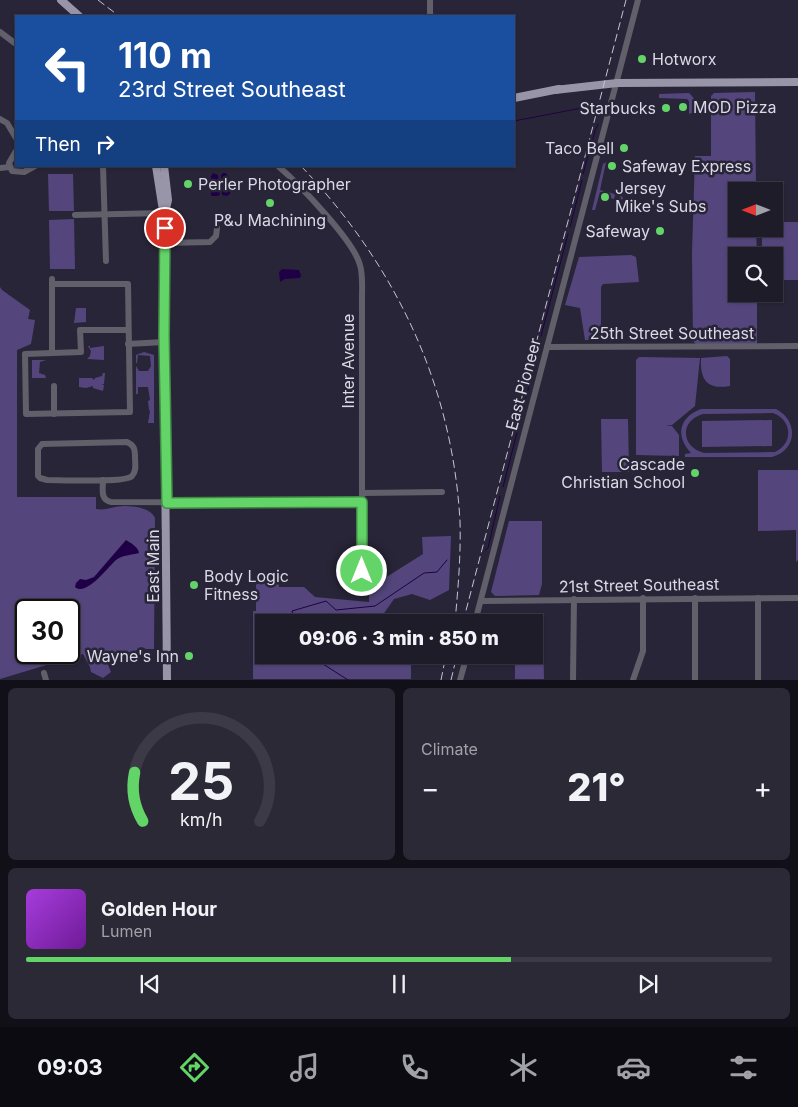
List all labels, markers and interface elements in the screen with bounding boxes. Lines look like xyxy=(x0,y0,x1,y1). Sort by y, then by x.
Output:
text: 110 m xyxy=(118,34,212,76)
icon: left xyxy=(35,35,100,100)
place label: Hotworx xyxy=(652,49,717,69)
marker: Hotworx xyxy=(636,53,648,65)
text: 23rd Street Southeast xyxy=(118,76,346,102)
place label: MOD Pizza xyxy=(693,97,776,117)
place label: Starbucks xyxy=(580,98,656,118)
marker: MOD Pizza xyxy=(677,101,689,113)
marker: Starbucks xyxy=(660,102,672,114)
icon: right xyxy=(91,130,119,158)
text: Then xyxy=(35,133,81,156)
place label: Taco Bell xyxy=(545,138,614,158)
marker: Taco Bell xyxy=(618,142,630,154)
place label: Safeway Express xyxy=(622,156,751,176)
marker: Safeway Express xyxy=(606,160,618,172)
place label: Perler Photographer xyxy=(198,174,351,194)
marker: Perler Photographer xyxy=(182,178,194,190)
place label: Jersey Mike's Subs xyxy=(615,178,707,216)
north arrow xyxy=(728,182,782,238)
map controls xyxy=(728,182,783,302)
marker: Jersey Mike's Subs xyxy=(599,191,611,203)
marker: P&J Machining xyxy=(264,197,276,209)
pin xyxy=(144,207,186,249)
place label: P&J Machining xyxy=(214,210,326,230)
icon: arrive xyxy=(151,214,179,242)
place label: Safeway xyxy=(585,221,650,241)
marker: Safeway xyxy=(654,225,666,237)
button: search xyxy=(728,247,783,302)
street label: Inter Avenue xyxy=(338,314,358,408)
street label: 25th Street Southeast xyxy=(590,323,754,343)
street label: East Pioneer xyxy=(501,336,545,432)
place label: Cascade Christian School xyxy=(561,454,685,492)
marker: Cascade Christian School xyxy=(689,467,701,479)
street label: East Main xyxy=(143,529,163,603)
position arrow xyxy=(335,544,387,596)
place label: Body Logic Fitness xyxy=(204,566,289,604)
street label: 21st Street Southeast xyxy=(559,574,719,596)
marker: Body Logic Fitness xyxy=(188,579,200,591)
speed limit sign: 30 xyxy=(15,599,80,664)
text: 09:06 · 3 min · 850 m xyxy=(299,627,499,650)
place label: Wayne's Inn xyxy=(87,646,179,666)
marker: Wayne's Inn xyxy=(183,650,195,662)
text: Climate xyxy=(421,739,478,759)
text: 25 xyxy=(169,750,235,813)
text: 21° xyxy=(567,764,626,810)
text: − xyxy=(421,771,440,805)
text: + xyxy=(753,771,772,805)
text: km/h xyxy=(180,809,223,830)
text: Golden Hour xyxy=(101,898,217,921)
text: Lumen xyxy=(101,921,152,941)
icon: previous xyxy=(136,970,164,998)
icon: pause xyxy=(385,970,413,998)
icon: next xyxy=(634,970,662,998)
icon: directions xyxy=(177,1050,212,1085)
icon: music xyxy=(287,1050,322,1085)
icon: phone xyxy=(397,1050,432,1085)
icon: climate xyxy=(506,1050,541,1085)
icon: car xyxy=(616,1050,651,1085)
icon: filters xyxy=(726,1050,761,1085)
text: 09:03 xyxy=(37,1054,103,1080)

